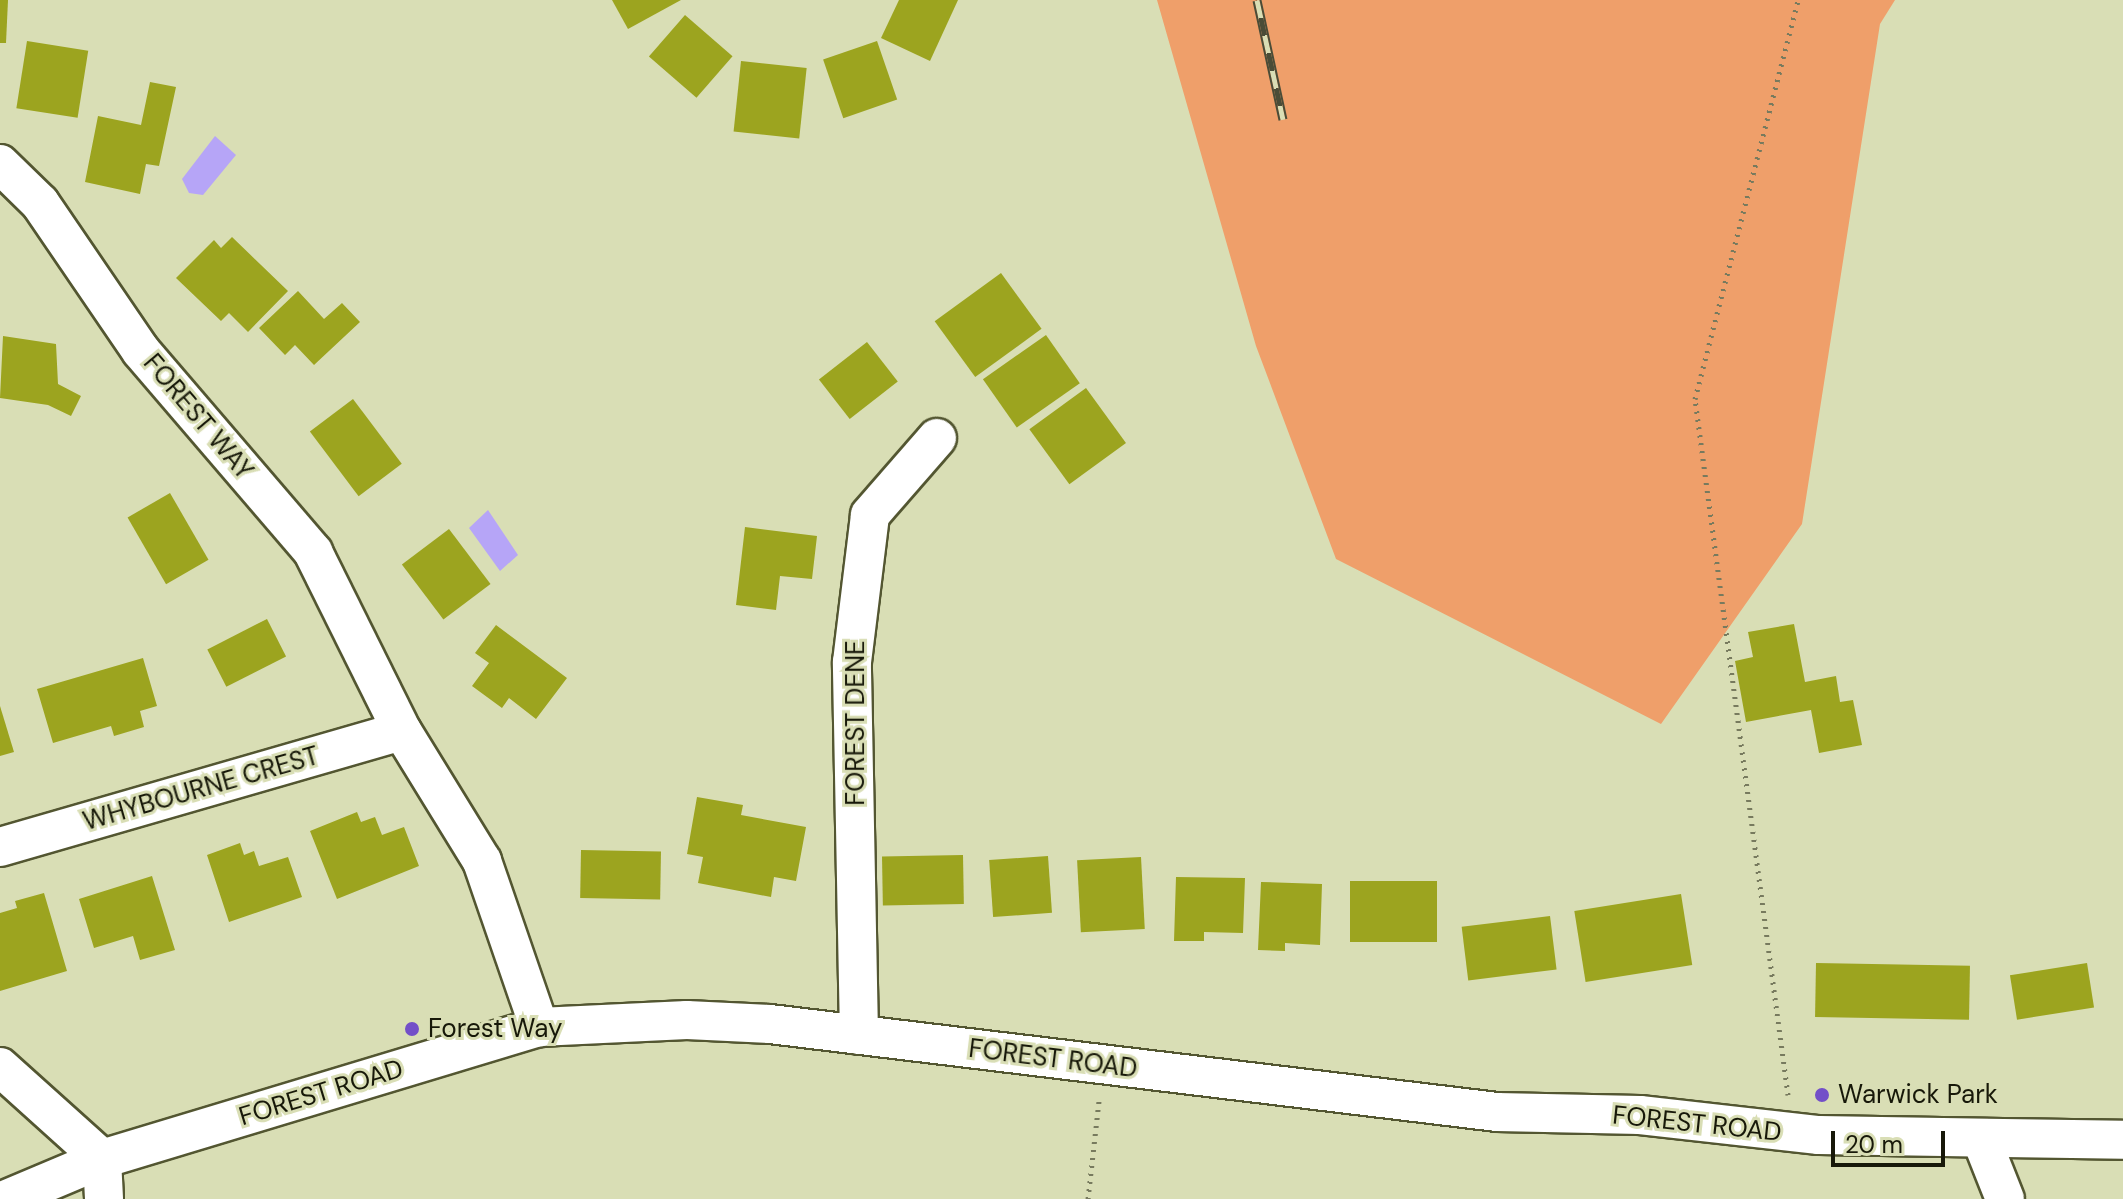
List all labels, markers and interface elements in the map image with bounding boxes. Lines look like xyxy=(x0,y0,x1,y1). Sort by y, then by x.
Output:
street label: FOREST WAY xyxy=(137,348,259,486)
street label: FOREST DENE xyxy=(840,640,872,806)
street label: WHYBOURNE CREST xyxy=(80,740,322,838)
place label: Forest Way xyxy=(428,1013,562,1045)
marker: Forest Way xyxy=(403,1020,421,1038)
street label: FOREST ROAD xyxy=(967,1033,1139,1085)
street label: FOREST ROAD xyxy=(235,1053,407,1133)
place label: Warwick Park xyxy=(1838,1079,1998,1111)
marker: Warwick Park xyxy=(1813,1086,1831,1104)
street label: FOREST ROAD xyxy=(1611,1100,1783,1148)
scale bar xyxy=(1835,1115,1949,1165)
text: 20 m xyxy=(1845,1129,1903,1160)

